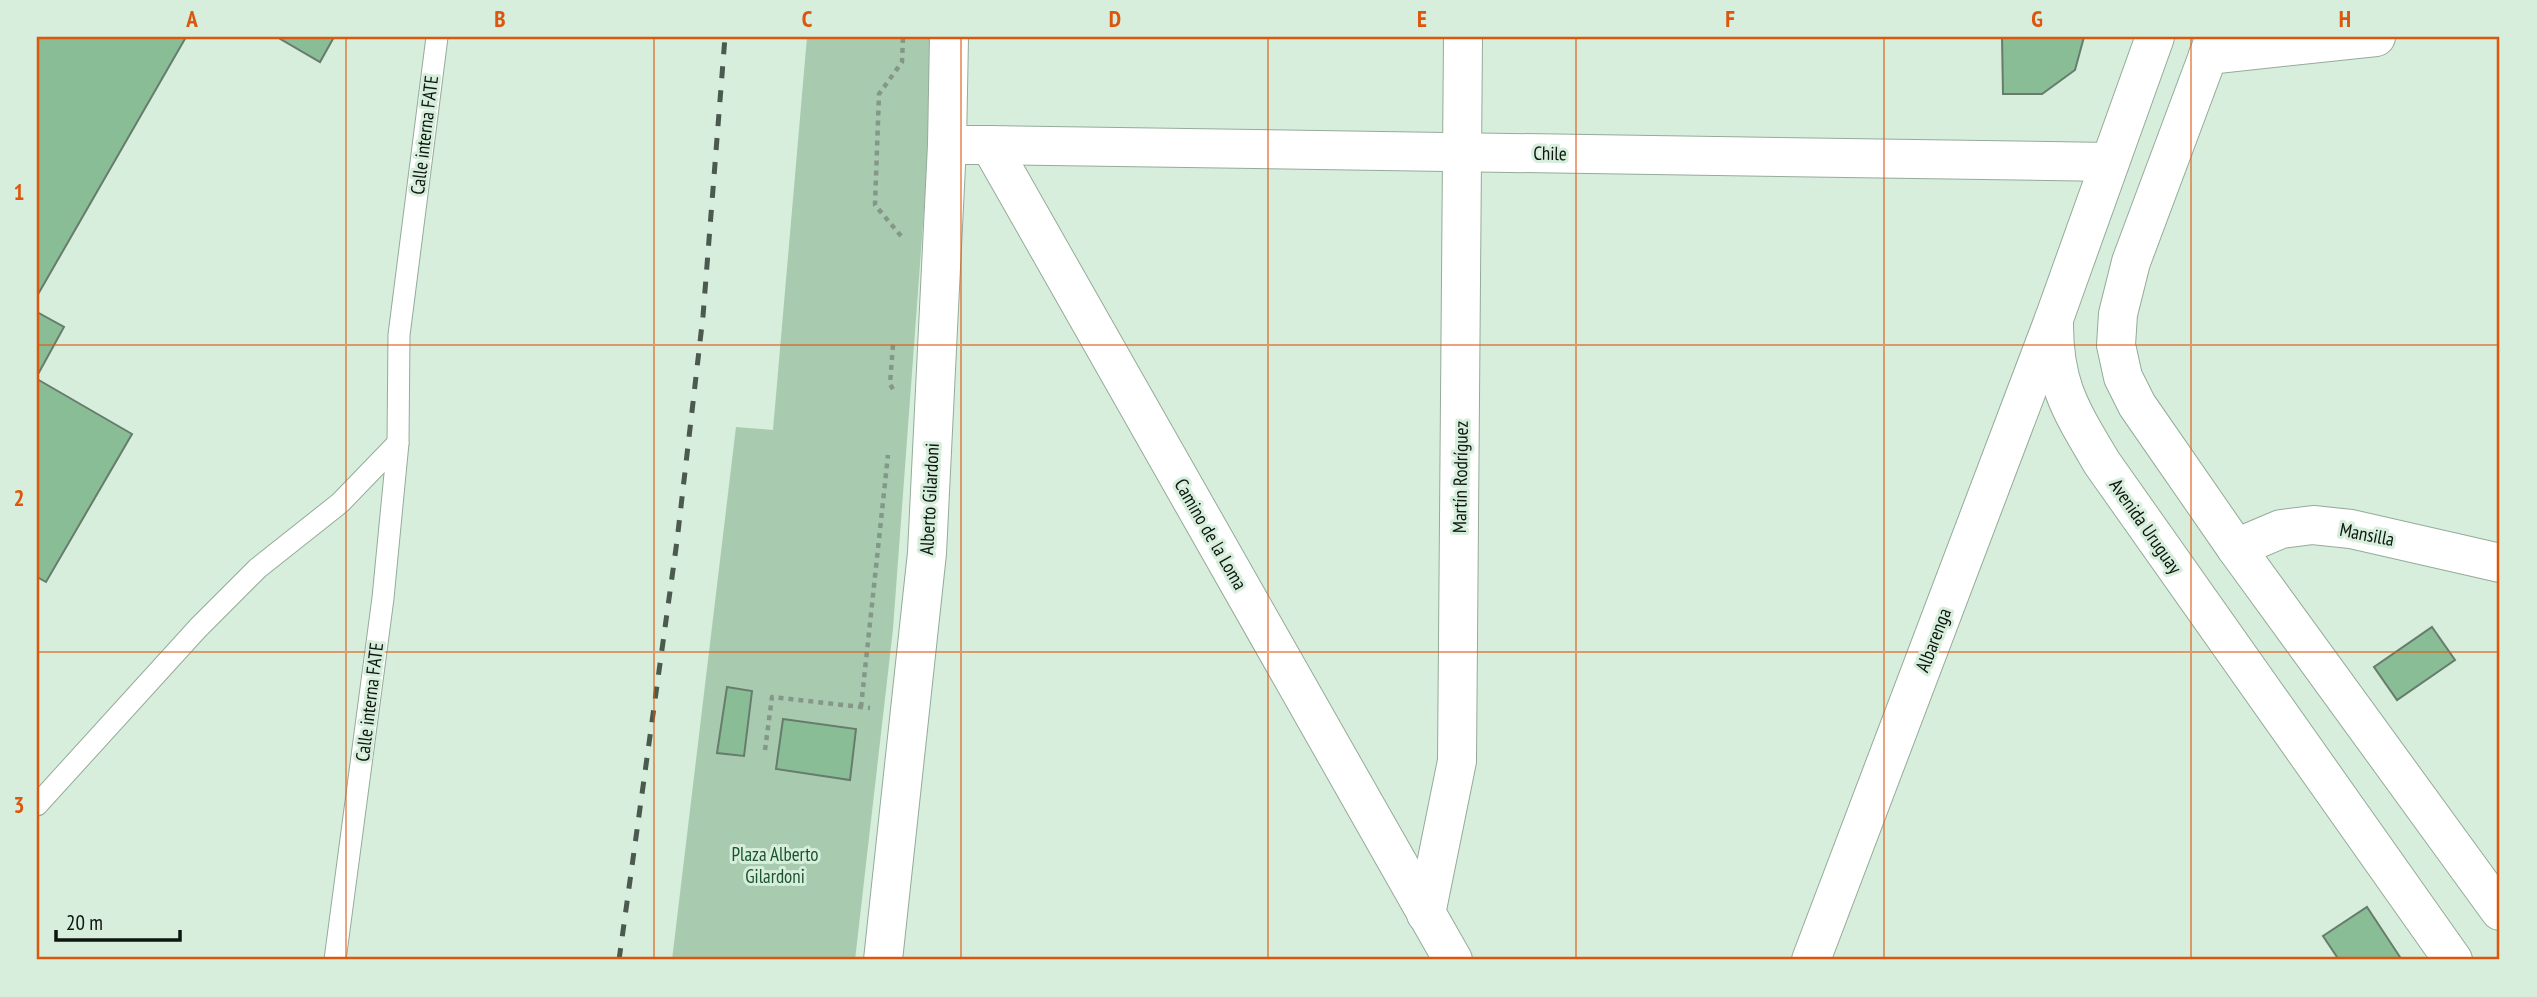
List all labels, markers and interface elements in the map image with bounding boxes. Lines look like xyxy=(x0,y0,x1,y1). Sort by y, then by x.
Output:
text: A xyxy=(185,4,198,33)
text: B xyxy=(494,4,506,33)
text: C xyxy=(802,4,813,33)
text: D xyxy=(1109,4,1121,33)
text: E xyxy=(1417,4,1427,33)
text: F xyxy=(1725,4,1735,33)
text: G xyxy=(2031,4,2043,33)
text: H xyxy=(2339,4,2351,33)
street label: Calle interna FATE xyxy=(405,74,443,196)
street label: Chile xyxy=(1533,141,1567,165)
text: 1 xyxy=(14,177,25,206)
street label: Martín Rodríguez xyxy=(1447,421,1473,533)
street label: Alberto Gilardoni xyxy=(914,442,944,556)
street label: Camino de la Loma xyxy=(1169,474,1253,594)
street label: Avenida Uruguay xyxy=(2104,474,2188,579)
text: 2 xyxy=(14,483,25,512)
street label: Mansilla xyxy=(2338,517,2396,551)
street label: Albarenga xyxy=(1910,605,1956,675)
street label: Calle interna FATE xyxy=(350,641,388,763)
text: 3 xyxy=(14,790,25,819)
park label: Plaza Alberto Gilardoni xyxy=(731,842,819,888)
scale bar xyxy=(56,899,180,943)
text: 20 m xyxy=(66,909,103,936)

